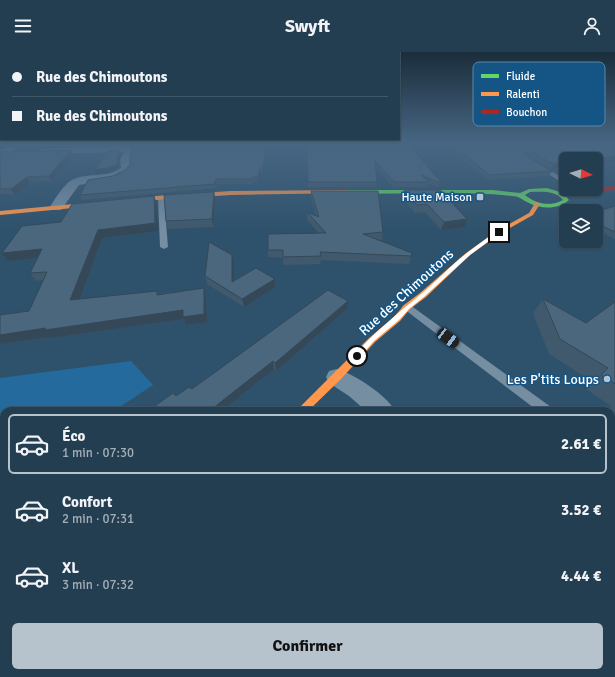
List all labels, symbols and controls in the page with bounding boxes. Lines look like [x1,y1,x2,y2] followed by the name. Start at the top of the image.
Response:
[12,15,34,37] icon: menu
[285,15,330,37] text: Swyft
[581,15,603,37] icon: person
[473,62,605,126] legend
[36,68,168,86] text: Rue des Chimoutons
[506,70,535,83] text: Fluide
[506,88,540,101] text: Ralenti
[506,106,547,119] text: Bouchon
[36,107,168,125] text: Rue des Chimoutons
[559,152,603,196] north arrow
[559,152,603,248] map controls
[401,190,472,205] place label: Haute Maison
[475,192,485,202] marker: Haute Maison
[559,204,603,248] button: layers
[490,223,508,241] route end
[356,245,457,339] street label: Rue des Chimoutons
[435,326,461,350] car
[348,347,366,365] route start
[507,371,599,388] place label: Les P'tits Loups
[602,374,612,384] marker: Les P'tits Loups
[14,426,50,462] icon: car
[62,427,85,445] text: Éco
[561,435,601,453] text: 2.61 €
[62,445,134,461] text: 1 min · 07:30
[14,492,50,528] icon: car
[62,493,112,511] text: Confort
[561,501,601,519] text: 3.52 €
[62,511,134,527] text: 2 min · 07:31
[14,558,50,594] icon: car
[62,559,79,577] text: XL
[561,567,601,585] text: 4.44 €
[62,577,134,593] text: 3 min · 07:32
[12,623,603,669] button: Confirmer

